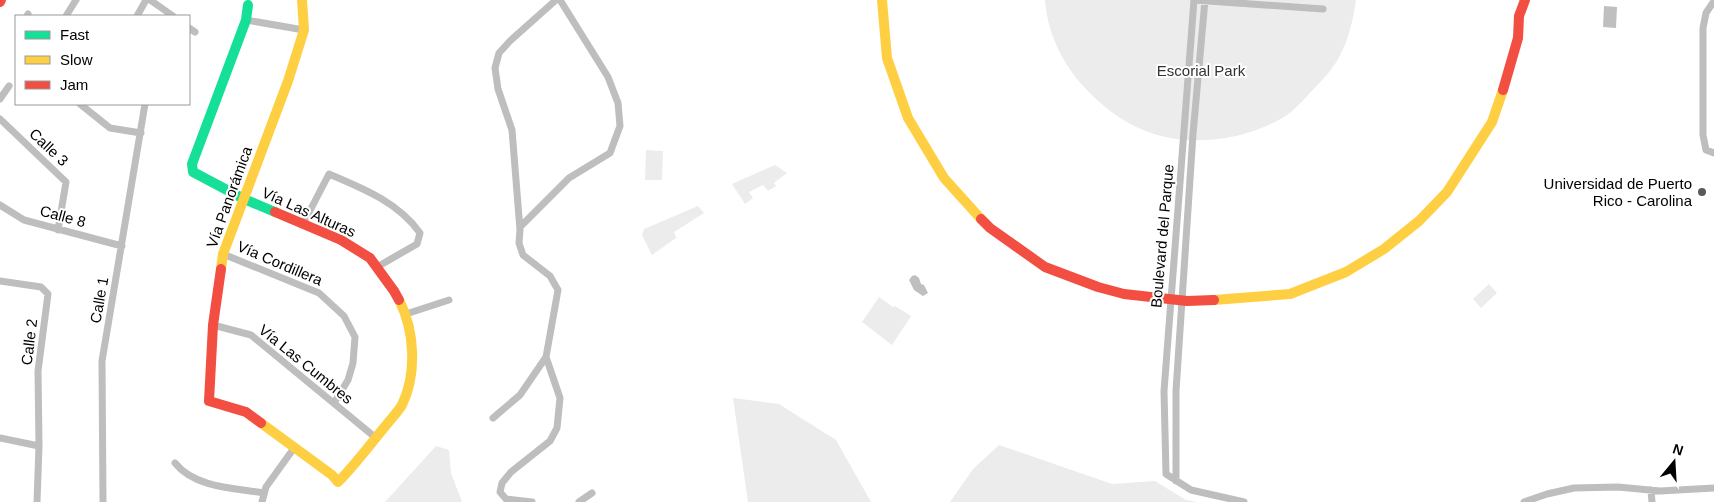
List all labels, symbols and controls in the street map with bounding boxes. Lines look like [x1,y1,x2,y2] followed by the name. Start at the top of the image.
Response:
[15,15,190,105] legend
[60,26,90,43] text: Fast
[60,51,93,68] text: Slow
[1157,62,1246,79] park label: Escorial Park
[60,76,88,93] text: Jam
[26,125,72,169] street label: Calle 3
[203,143,255,250] street label: Vía Panorámica
[1147,163,1177,309] street label: Boulevard del Parque
[1544,175,1693,209] place label: Universidad de Puerto Rico - Carolina
[259,184,359,240] street label: Vía Las Alturas
[1696,186,1708,198] marker: Universidad de Puerto Rico - Carolina
[38,202,88,230] street label: Calle 8
[235,237,326,289] street label: Vía Cordillera
[87,276,111,324] street label: Calle 1
[18,318,40,366] street label: Calle 2
[256,321,356,407] street label: Vía Las Cumbres
[1649,437,1699,487] north arrow
[1671,440,1685,459] text: N

